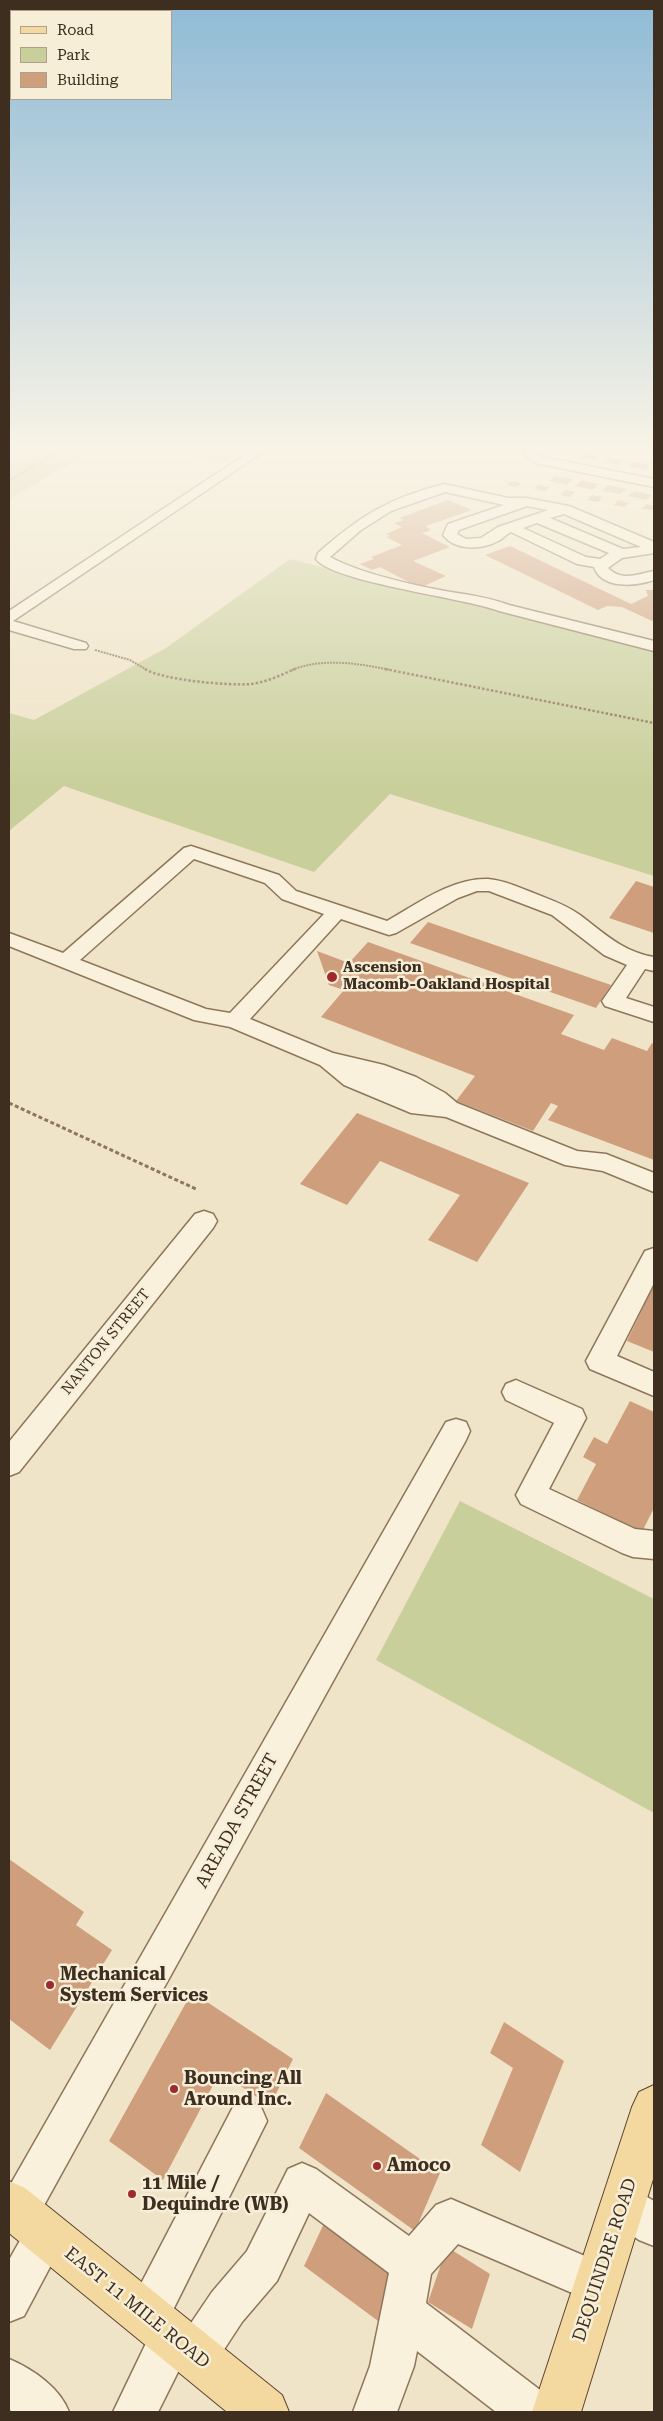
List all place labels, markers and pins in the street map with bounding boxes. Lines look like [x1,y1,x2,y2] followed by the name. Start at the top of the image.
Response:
[343,959,549,994] place label: Ascension Macomb-Oakland Hospital
[325,970,339,984] marker: Ascension Macomb-Oakland Hospital
[60,1964,208,2006] place label: Mechanical System Services
[44,1979,56,1991] marker: Mechanical System Services
[184,2068,302,2110] place label: Bouncing All Around Inc.
[168,2083,180,2095] marker: Bouncing All Around Inc.
[387,2155,451,2177] place label: Amoco
[371,2160,383,2172] marker: Amoco
[142,2173,288,2216] place label: 11 Mile / Dequindre (WB)
[126,2188,138,2200] marker: 11 Mile / Dequindre (WB)

